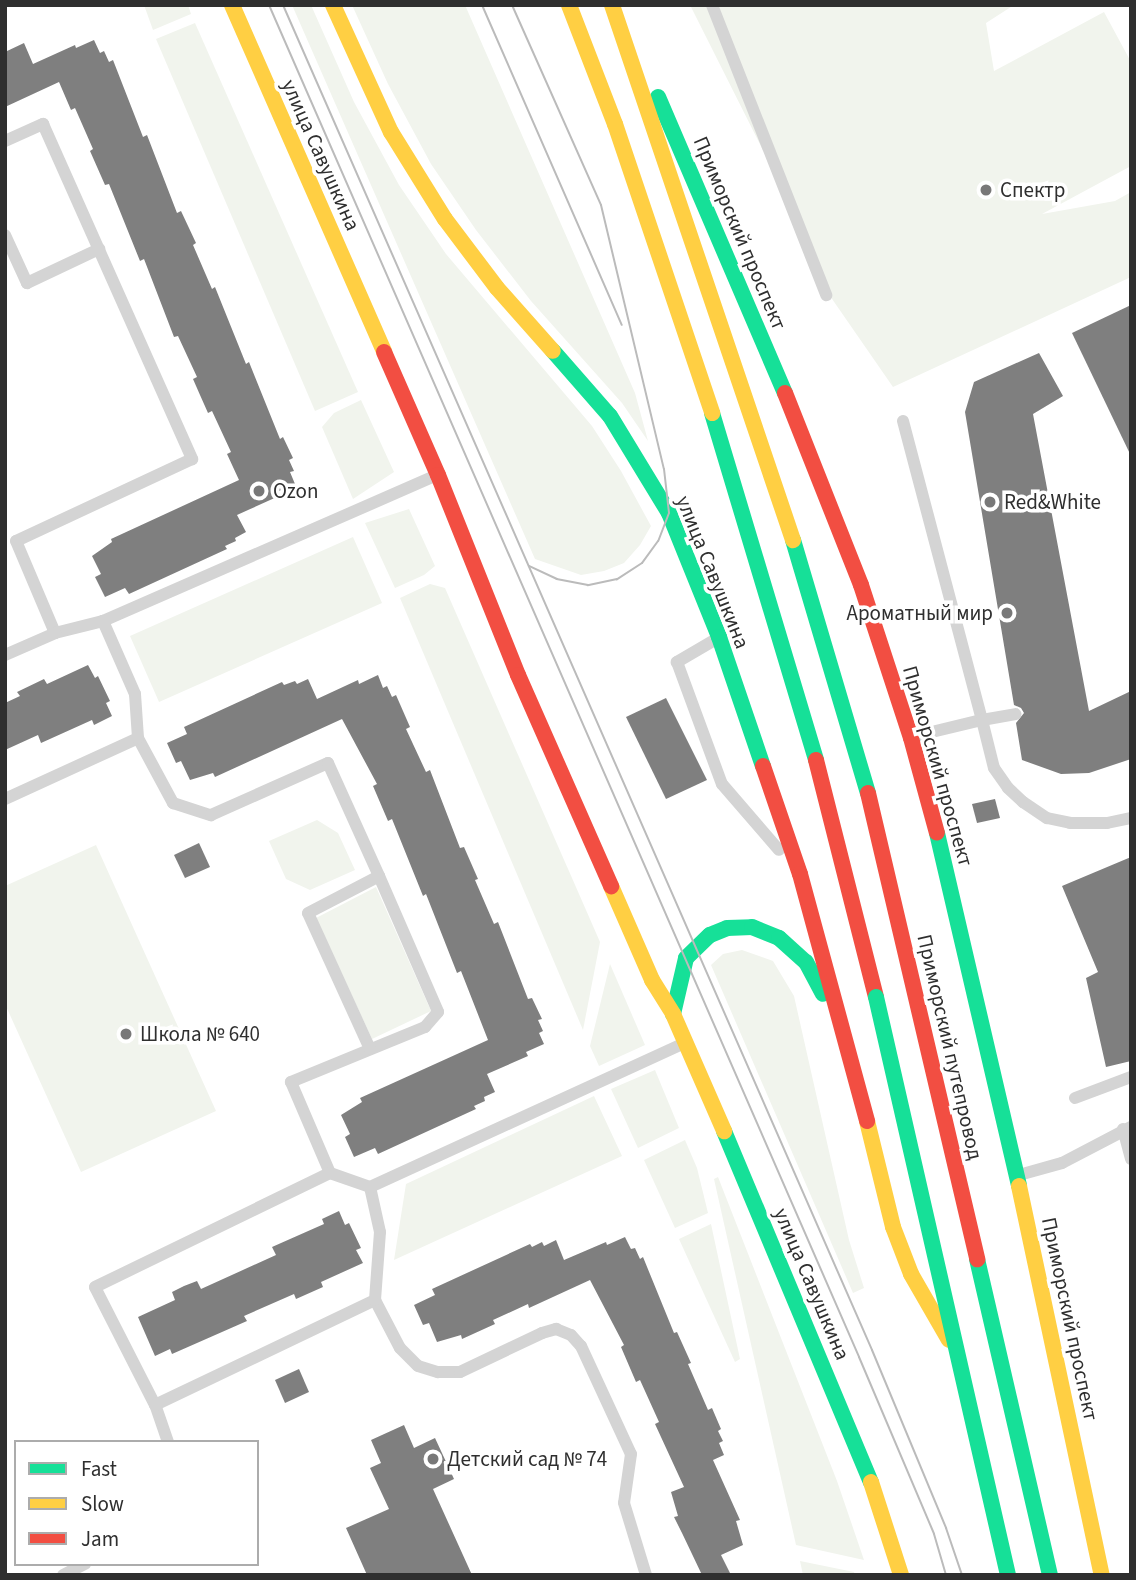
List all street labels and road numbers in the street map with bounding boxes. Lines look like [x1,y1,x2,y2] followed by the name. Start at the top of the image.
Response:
[276,76,366,234] street label: улица Савушкина
[688,133,792,333] street label: Приморский проспект
[671,492,755,652] street label: улица Савушкина
[897,663,979,869] street label: Приморский проспект
[912,932,988,1162] street label: Приморский путепровод
[769,1204,855,1364] street label: улица Савушкина
[1036,1215,1104,1423] street label: Приморский проспект

